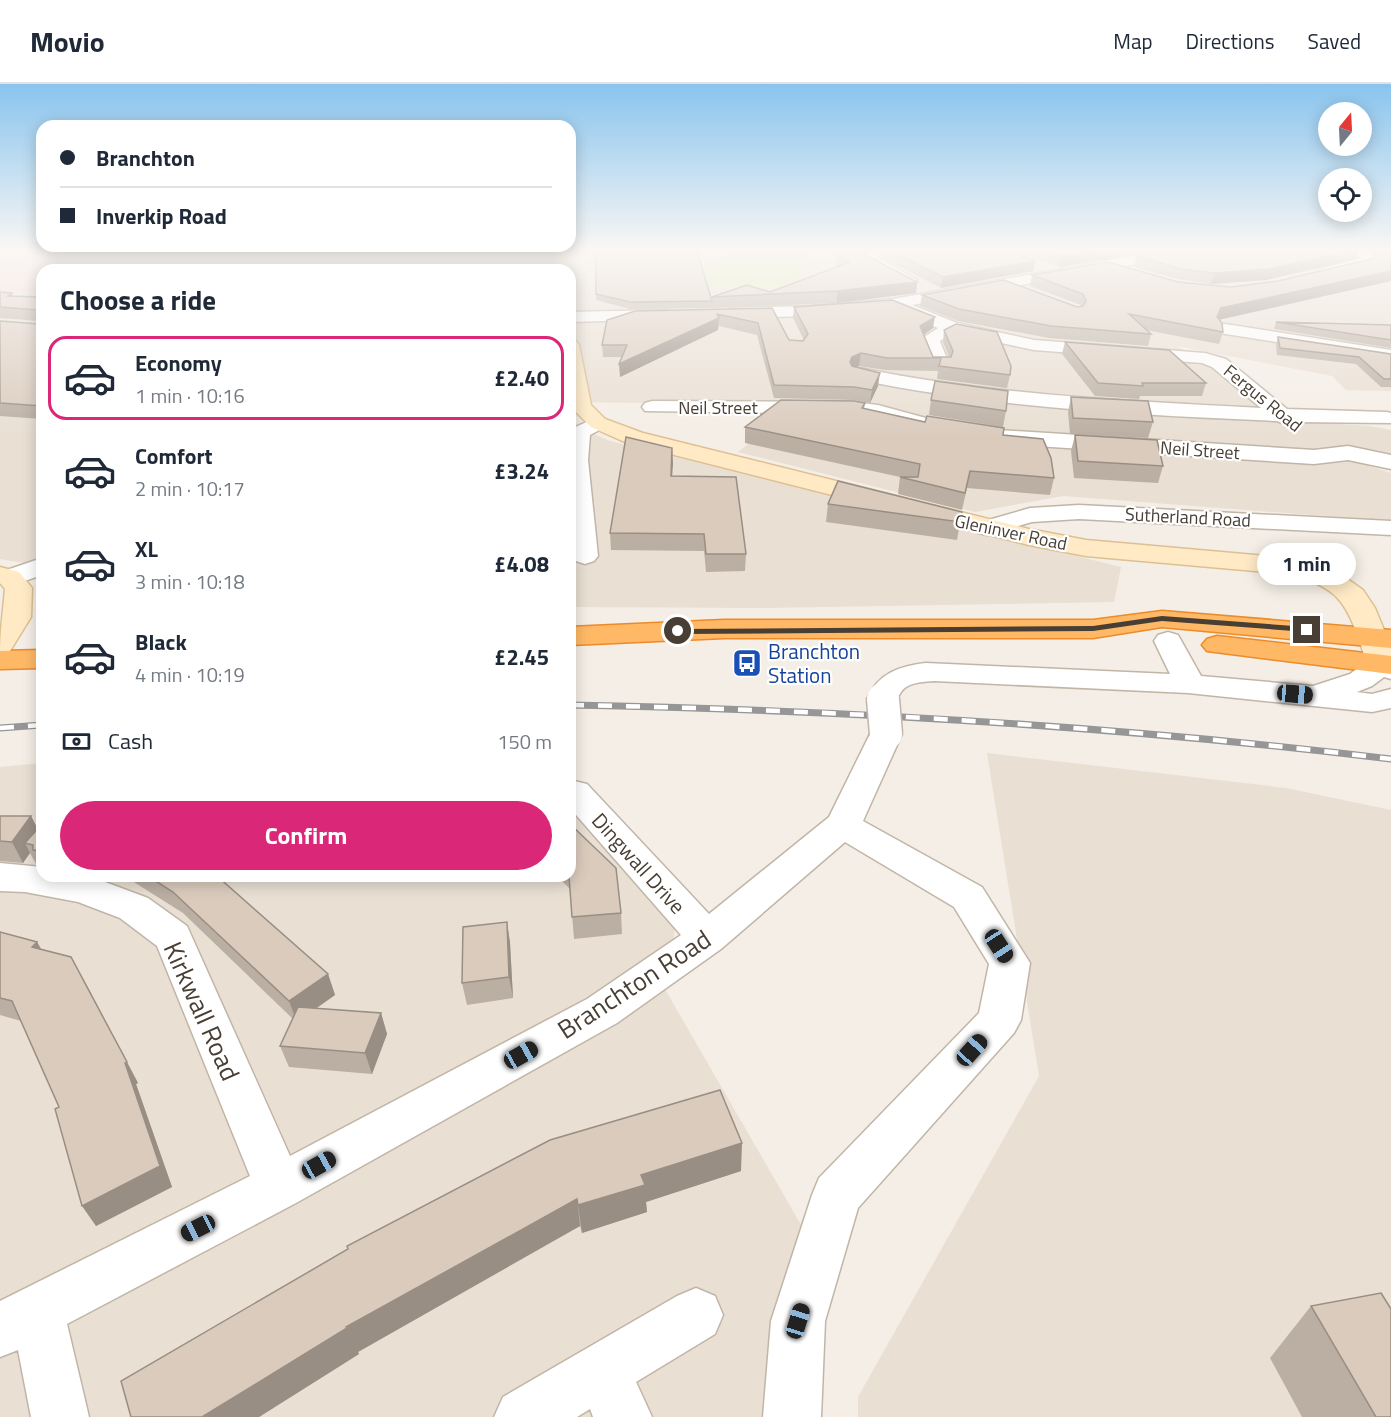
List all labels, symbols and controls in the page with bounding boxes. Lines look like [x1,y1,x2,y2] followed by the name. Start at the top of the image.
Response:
[30,20,105,63] text: Movio
[1113,25,1153,57] text: Map
[1186,25,1275,57] text: Directions
[1308,25,1361,57] text: Saved
[1318,102,1372,156] north arrow
[1318,102,1372,222] map controls
[96,141,195,175] text: Branchton
[1318,168,1372,222] button: locate
[96,199,227,233] text: Inverkip Road
[60,279,216,320] text: Choose a ride
[135,346,222,380] text: Economy
[63,351,117,405] icon: car
[1218,358,1308,438] street label: Fergus Road
[494,361,549,395] text: £2.40
[135,380,245,411] text: 1 min · 10:16
[678,394,758,421] street label: Neil Street
[1159,434,1241,466] street label: Neil Street
[135,439,213,473] text: Comfort
[63,444,117,498] icon: car
[494,454,549,488] text: £3.24
[135,473,245,504] text: 2 min · 10:17
[1124,500,1252,534] street label: Sutherland Road
[952,507,1070,557] street label: Gleninver Road
[135,532,158,566] text: XL
[63,537,117,591] icon: car
[1258,543,1356,585] callout: 1 min
[494,547,549,581] text: £4.08
[1282,548,1331,579] text: 1 min
[135,566,245,597] text: 3 min · 10:18
[1293,616,1320,643] route end
[664,617,691,644] route start
[135,625,187,659] text: Black
[63,630,117,684] icon: car
[768,635,860,691] place label: Branchton Station
[494,640,549,674] text: £2.45
[731,647,763,679] bus stop icon: Branchton Station
[135,659,245,690] text: 4 min · 10:19
[1276,683,1314,705] car
[108,724,153,758] text: Cash
[60,725,93,758] icon: cash
[497,726,552,757] text: 150 m
[60,801,552,870] button: Confirm
[585,805,693,921] street label: Dingwall Drive
[550,920,718,1048] street label: Branchton Road
[982,926,1016,966] car
[154,935,250,1087] street label: Kirkwall Road
[953,1031,991,1069] car
[501,1038,541,1072] car
[299,1148,339,1182] car
[178,1212,218,1244] car
[784,1301,812,1341] car

